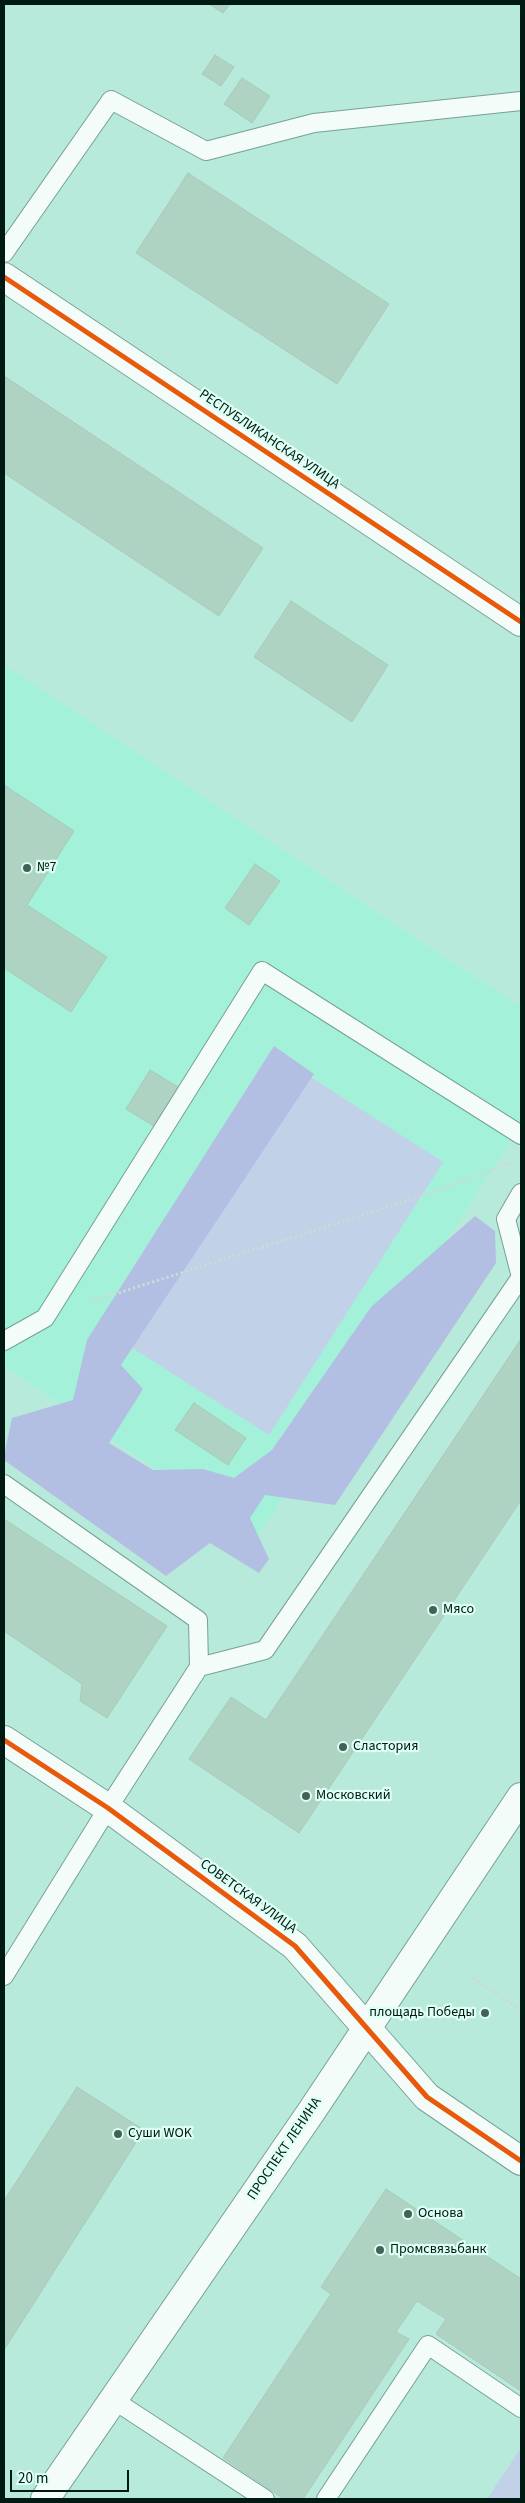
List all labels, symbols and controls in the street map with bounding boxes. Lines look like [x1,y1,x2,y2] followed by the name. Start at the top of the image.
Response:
[195,387,343,493] street label: РЕСПУБЛИКАНСКАЯ УЛИЦА
[37,860,56,876] place label: №7
[21,862,33,874] marker: №7
[443,1602,474,1618] place label: Мясо
[427,1604,439,1616] marker: Мясо
[353,1739,418,1755] place label: Сластория
[337,1741,349,1753] marker: Сластория
[316,1788,391,1804] place label: Московский
[300,1790,312,1802] marker: Московский
[196,1856,300,1938] street label: СОВЕТСКАЯ УЛИЦА
[369,2005,475,2021] place label: площадь Победы
[479,2007,491,2019] marker: площадь Победы
[244,2094,326,2204] street label: ПРОСПЕКТ ЛЕНИНА
[128,2126,192,2142] place label: Суши WOK
[112,2128,124,2140] marker: Суши WOK
[418,2206,463,2222] place label: Основа
[402,2208,414,2220] marker: Основа
[390,2242,486,2258] place label: Промсвязьбанк
[374,2244,386,2256] marker: Промсвязьбанк
[12,2460,131,2492] scale bar
[18,2468,48,2489] text: 20 m

